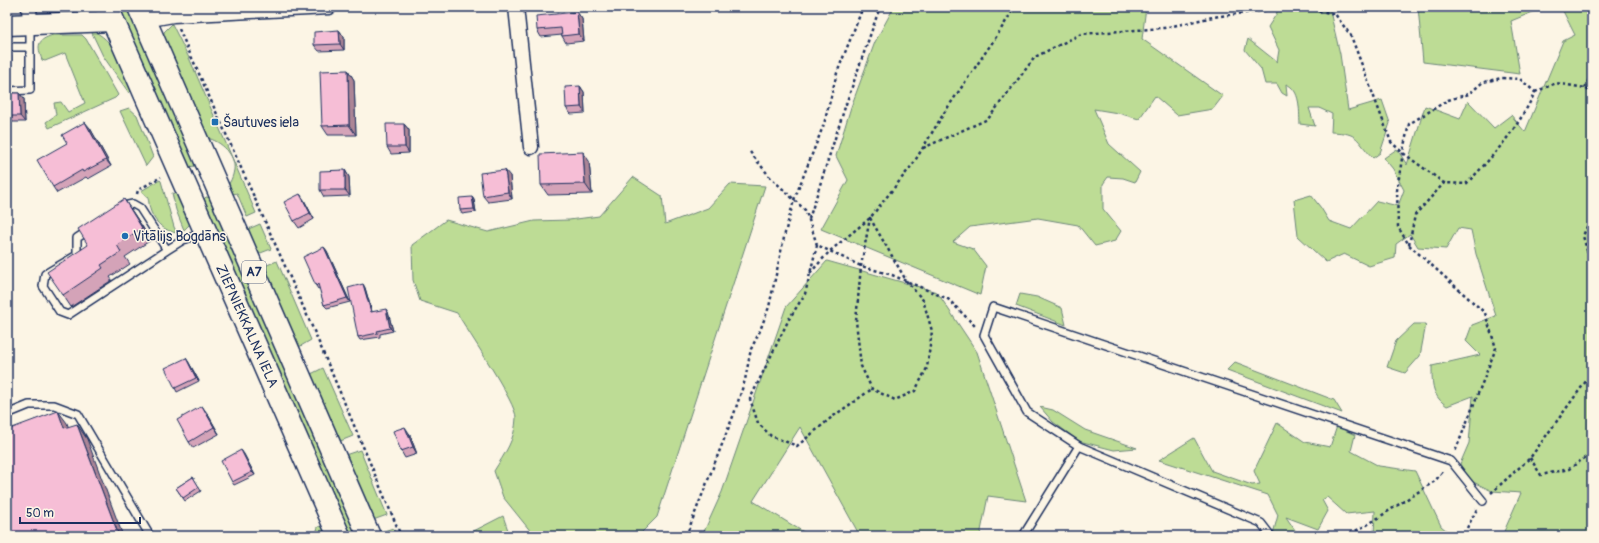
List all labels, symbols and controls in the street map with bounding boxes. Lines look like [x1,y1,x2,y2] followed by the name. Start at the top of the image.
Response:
[223,113,299,131] place label: Šautuves iela
[210,117,220,127] marker: Šautuves iela
[133,228,227,245] place label: Vitālijs Bogdāns
[120,231,130,241] marker: Vitālijs Bogdāns
[242,261,266,283] road number: A7
[212,262,282,390] street label: ZIEPNIEKKALNA IELA
[20,499,140,525] scale bar
[26,506,54,521] text: 50 m

